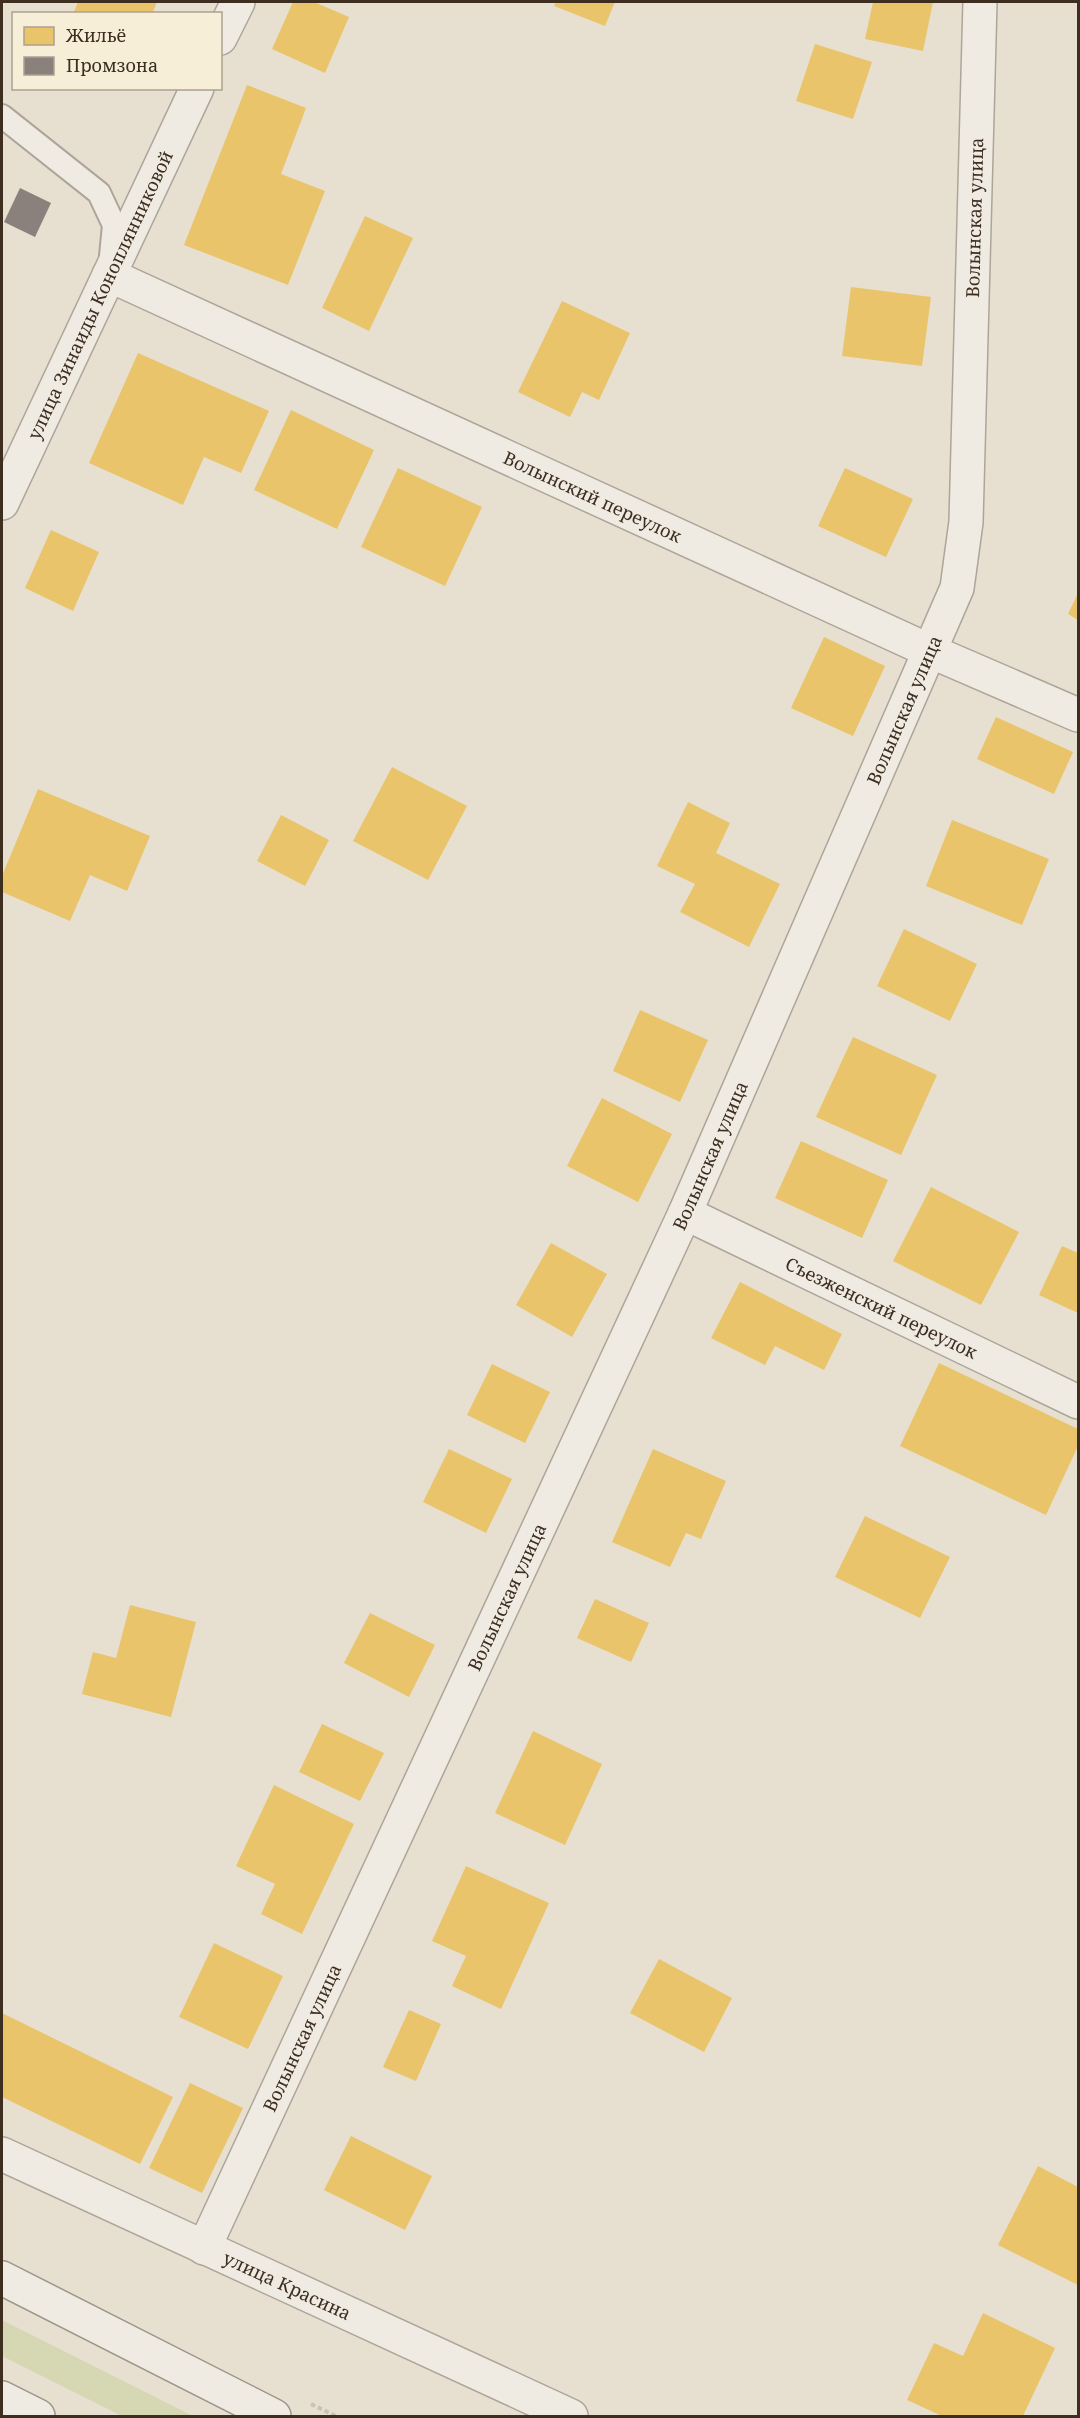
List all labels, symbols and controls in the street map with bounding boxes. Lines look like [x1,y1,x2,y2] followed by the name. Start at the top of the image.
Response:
[12,12,222,90] legend
[65,23,126,47] text: Жильё
[66,53,158,77] text: Промзона
[960,137,988,298] street label: Волынская улица
[22,146,178,443] street label: улица Зинаиды Коноплянниковой
[500,445,686,548] street label: Волынский переулок
[861,632,947,788] street label: Волынская улица
[667,1077,753,1234] street label: Волынская улица
[782,1251,982,1364] street label: Съезженский переулок
[462,1519,551,1675] street label: Волынская улица
[257,1960,346,2115] street label: Волынская улица
[219,2246,355,2325] street label: улица Красина

